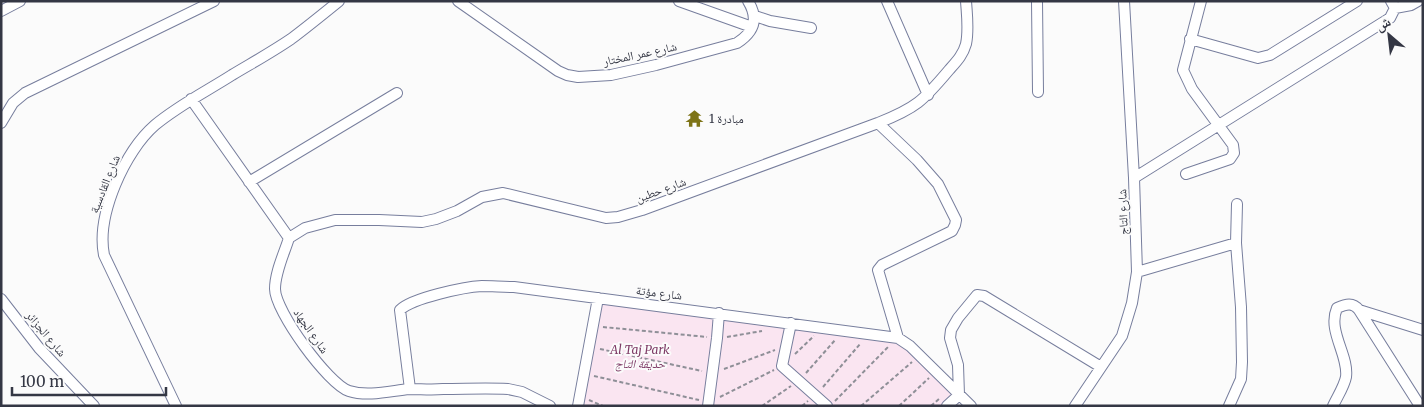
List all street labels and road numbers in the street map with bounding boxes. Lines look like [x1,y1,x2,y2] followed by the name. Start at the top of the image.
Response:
[601,38,678,70] street label: شارع عمر المختار
[86,152,124,215] street label: شارع القادسية
[634,174,688,206] street label: شارع حطين
[1114,189,1132,235] street label: شارع التاج
[635,282,683,304] street label: شارع مؤتة
[290,305,332,357] street label: شارع الجهاد
[22,307,70,360] street label: شارع الجزائر

